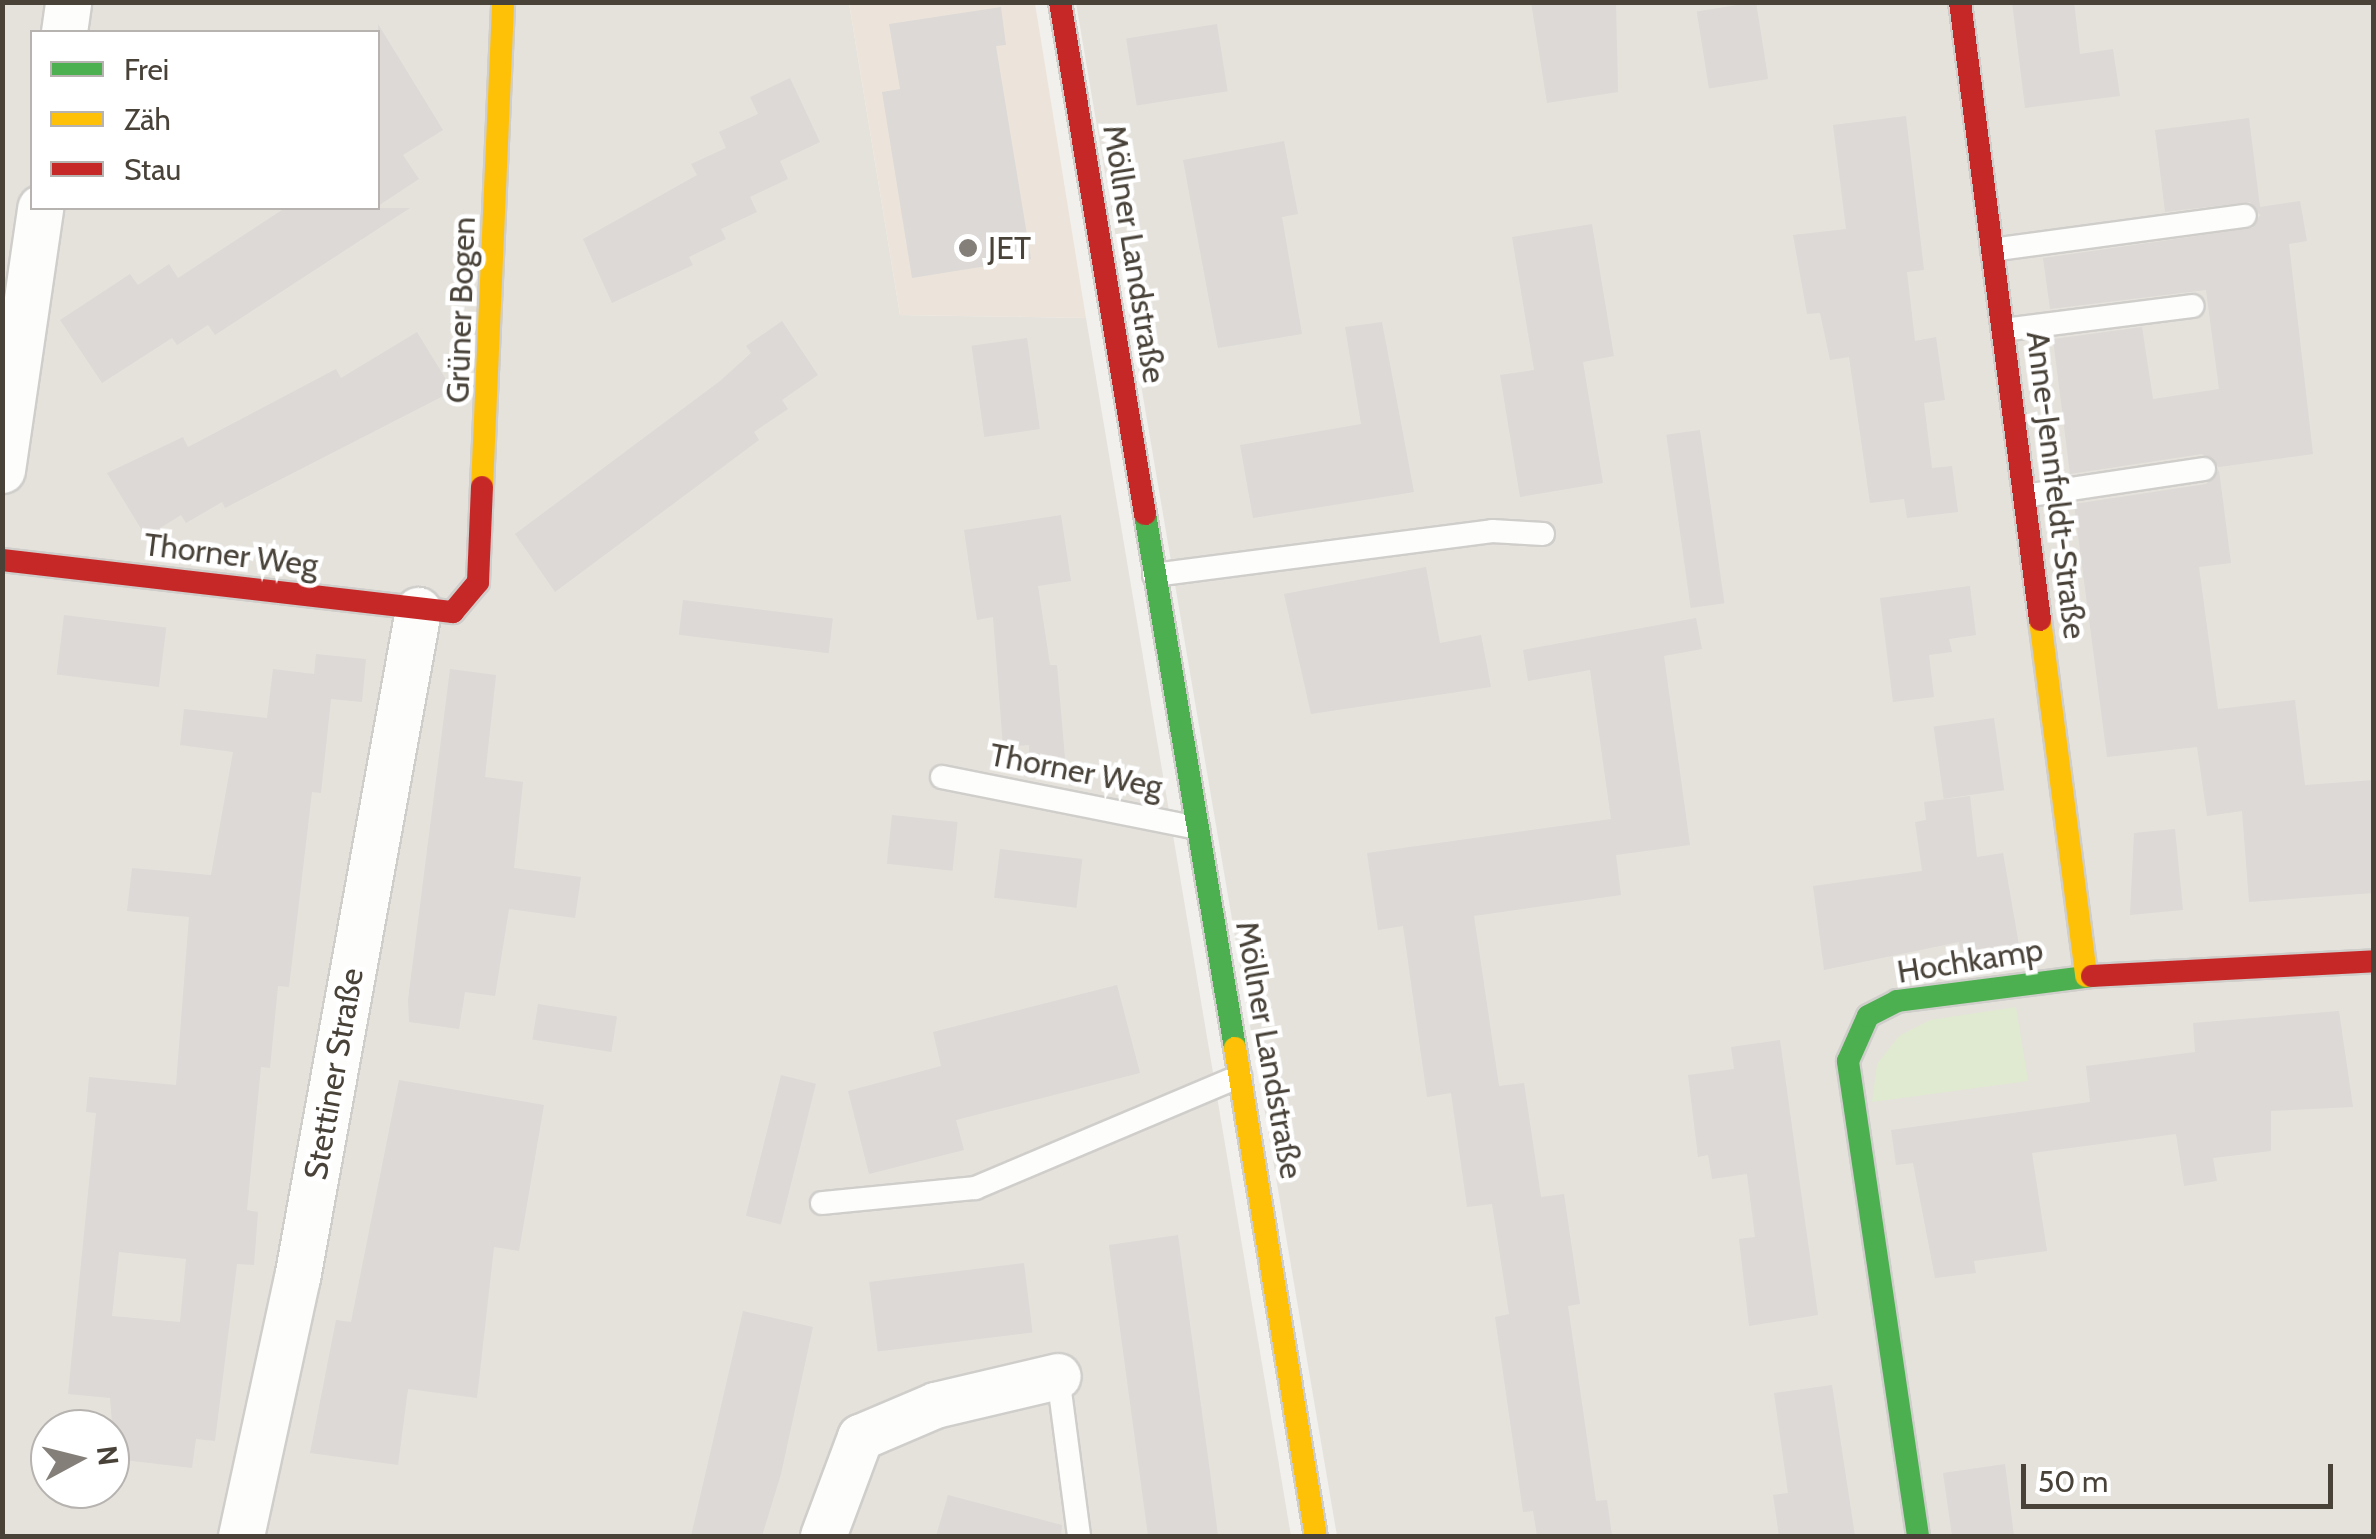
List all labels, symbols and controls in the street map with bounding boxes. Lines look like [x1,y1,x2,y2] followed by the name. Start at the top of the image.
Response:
[30,30,380,210] legend
[124,51,169,88] text: Frei
[124,101,171,138] text: Zäh
[1095,122,1173,386] street label: Möllner Landstraße
[124,151,181,188] text: Stau
[439,216,483,404] street label: Grüner Bogen
[988,229,1031,267] place label: JET
[957,237,979,259] marker: JET
[2018,329,2094,641] street label: Anne-Jennfeldt-Straße
[142,525,320,585] street label: Thorner Weg
[987,735,1165,807] street label: Thorner Weg
[1227,918,1311,1182] street label: Möllner Landstraße
[1894,931,2046,991] street label: Hochkamp
[297,965,371,1183] street label: Stettiner Straße
[30,1409,130,1509] north arrow
[90,1444,126,1467] text: N
[2026,1444,2338,1506] scale bar
[2038,1463,2108,1500] text: 50 m

